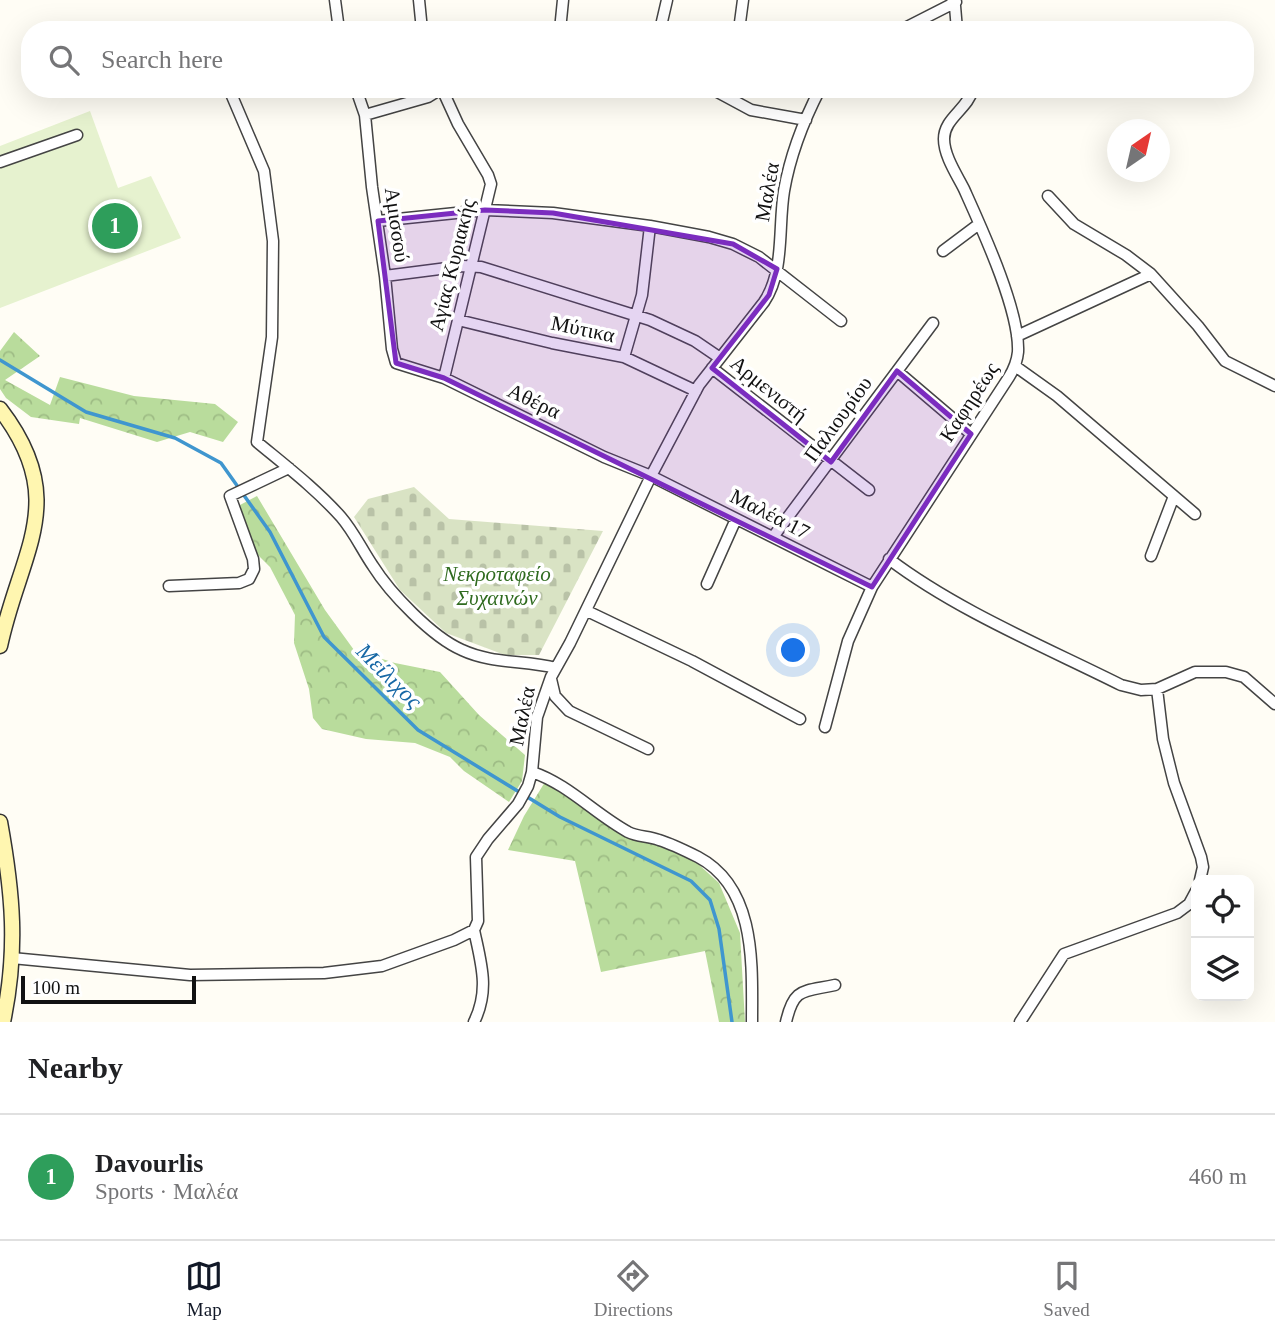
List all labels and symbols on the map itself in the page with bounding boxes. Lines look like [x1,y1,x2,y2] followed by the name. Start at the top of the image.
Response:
[1107,119,1170,182] north arrow
[750,161,784,223] street label: Μαλέα
[380,186,414,264] street label: Αμισσού
[424,196,480,334] street label: Αγίας Κυριακής
[92,200,138,252] pin: 1
[549,311,617,347] street label: Μύτικα
[726,351,812,427] street label: Αρμενιστή
[934,357,1004,446] street label: Καφηρέως
[799,372,877,466] street label: Παλιουρίου
[504,378,564,424] street label: Αθέρα
[726,484,814,544] street label: Μαλέα 17
[442,562,551,610] park label: Νεκροταφείο Συχαινών
[776,633,810,667] your location
[351,638,427,714] water label: Μείλιχος
[504,684,540,748] street label: Μαλέα
[21,973,196,1005] scale bar

